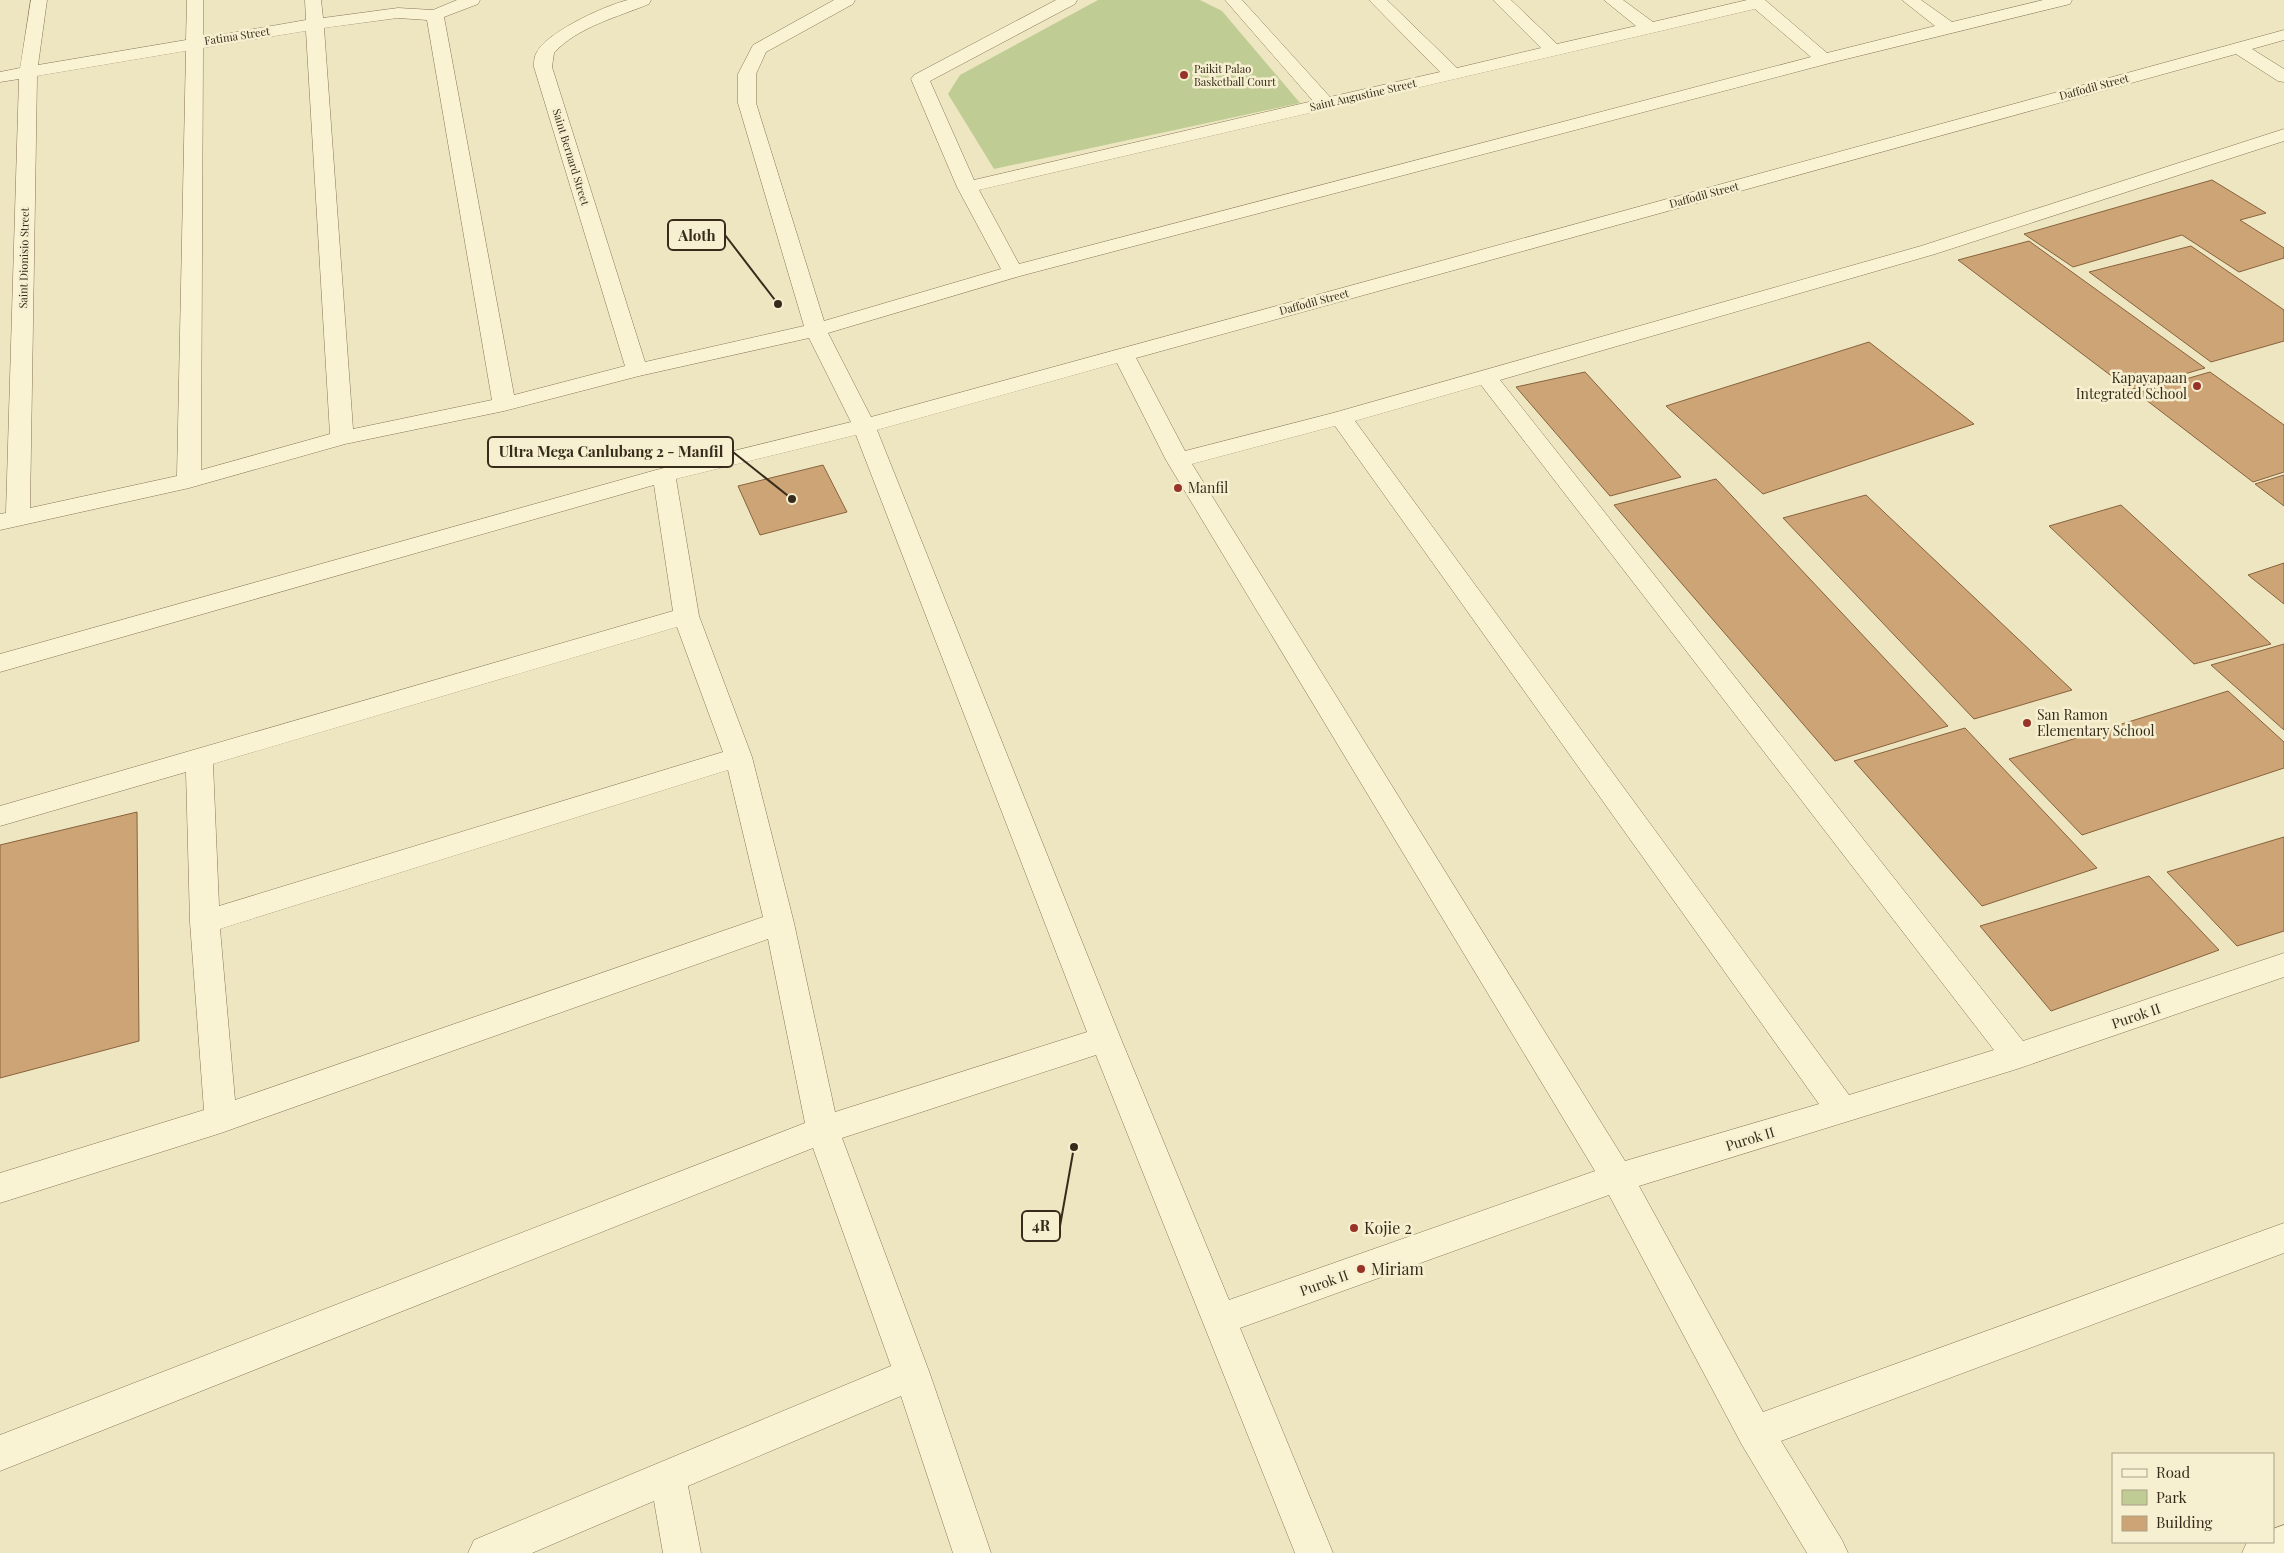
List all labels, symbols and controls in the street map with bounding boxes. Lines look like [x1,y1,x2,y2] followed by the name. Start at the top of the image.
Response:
[203,23,271,48] street label: Fatima Street
[1194,61,1276,89] place label: Paikit Palao Basketball Court
[1178,69,1190,81] marker: Paikit Palao Basketball Court
[2057,70,2130,103] street label: Daffodil Street
[1308,75,1418,114] street label: Saint Augustine Street
[550,107,593,207] street label: Saint Bernard Street
[1667,178,1740,211] street label: Daffodil Street
[15,207,32,309] street label: Saint Dionisio Street
[668,220,725,250] callout: Aloth
[677,225,716,245] text: Aloth
[1277,285,1350,318] street label: Daffodil Street
[2076,368,2188,403] place label: Kapayapaan Integrated School
[2191,380,2203,392] marker: Kapayapaan Integrated School
[488,437,733,467] callout: Ultra Mega Canlubang 2 - Manfil
[499,441,724,461] text: Ultra Mega Canlubang 2 - Manfil
[1188,478,1228,497] place label: Manfil
[1172,482,1184,494] marker: Manfil
[2037,705,2155,740] place label: San Ramon Elementary School
[2021,717,2033,729] marker: San Ramon Elementary School
[2109,998,2163,1033] street label: Purok II
[1723,1122,1777,1155] street label: Purok II
[1022,1211,1060,1241] callout: 4R
[1032,1215,1051,1235] text: 4R
[1364,1217,1412,1238] place label: Kojie 2
[1348,1222,1360,1234] marker: Kojie 2
[1371,1258,1424,1279] place label: Miriam
[1355,1263,1367,1275] marker: Miriam
[1297,1265,1351,1300] street label: Purok II
[2112,1453,2274,1543] legend
[2156,1462,2190,1482] text: Road
[2156,1487,2188,1507] text: Park
[2156,1512,2213,1532] text: Building

